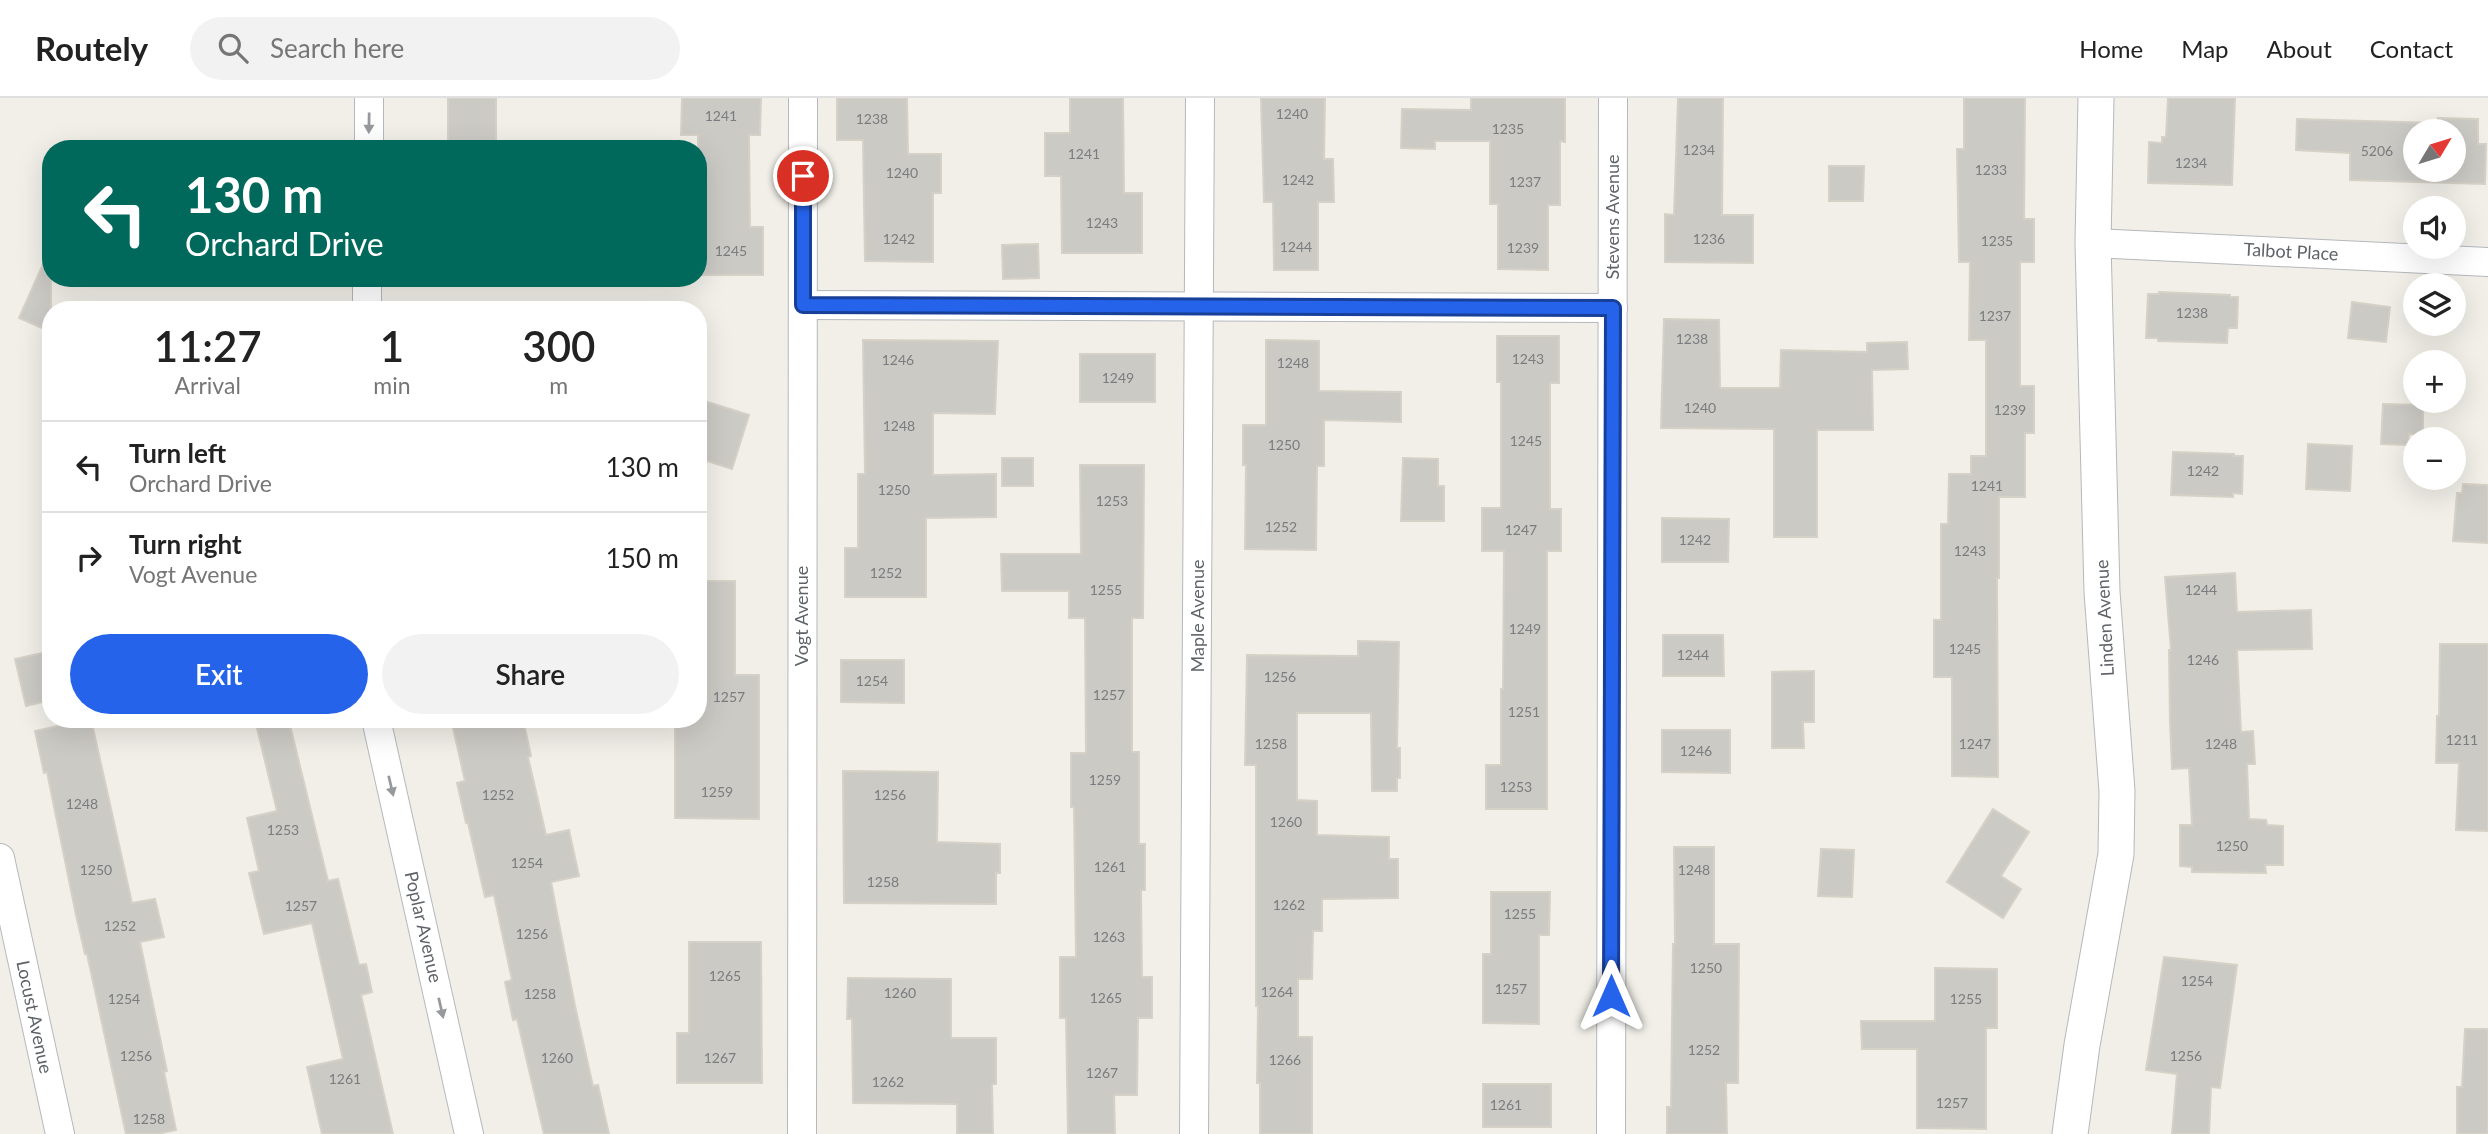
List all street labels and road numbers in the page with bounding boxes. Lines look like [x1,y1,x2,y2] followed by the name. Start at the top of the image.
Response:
[1601,154,1623,280] street label: Stevens Avenue
[2243,238,2339,264] street label: Talbot Place
[2090,559,2118,677] street label: Linden Avenue
[1186,560,1208,672] street label: Maple Avenue
[790,566,812,666] street label: Vogt Avenue
[400,869,447,985] street label: Poplar Avenue
[12,958,58,1075] street label: Locust Avenue

